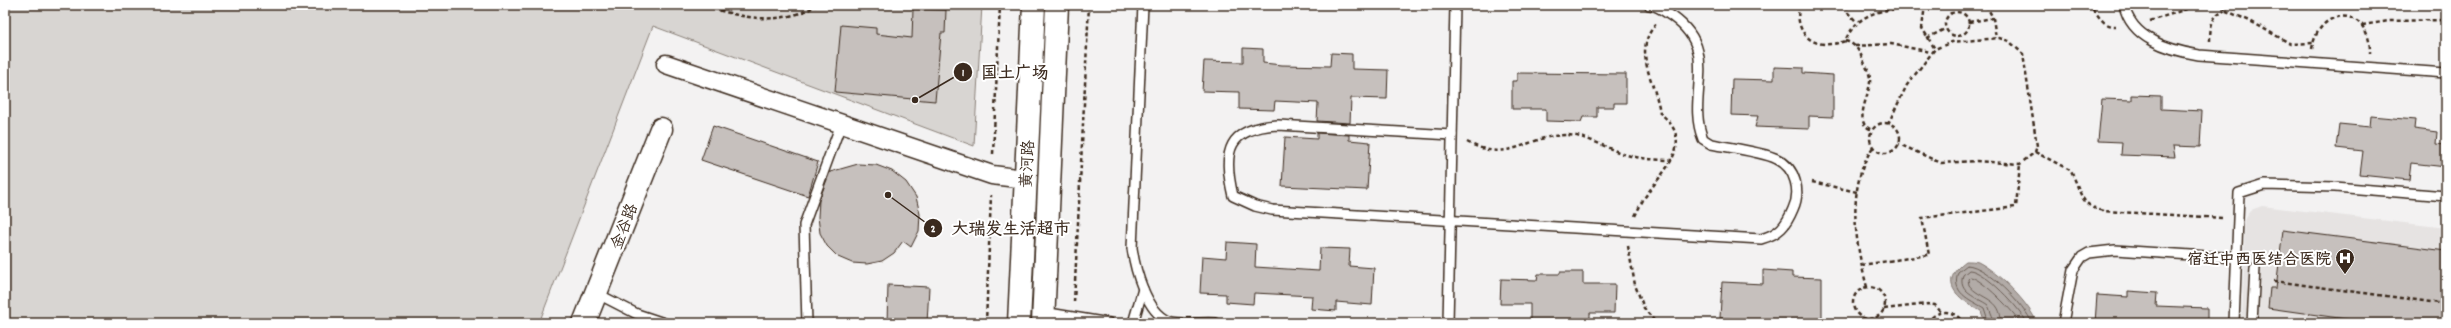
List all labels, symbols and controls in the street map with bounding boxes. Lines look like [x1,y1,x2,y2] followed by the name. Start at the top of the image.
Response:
[953,57,1057,86] callout: 国土广场
[981,63,1049,87] text: 国土广场
[962,65,965,82] text: 1
[1016,140,1041,189] street label: 黄河路
[606,200,645,253] street label: 金谷路
[923,213,1078,242] callout: 大瑞发生活超市
[952,219,1071,243] text: 大瑞发生活超市
[930,221,936,238] text: 2
[2334,247,2356,275] hospital icon: 宿迁中西医结合医院
[2187,249,2331,272] place label: 宿迁中西医结合医院

